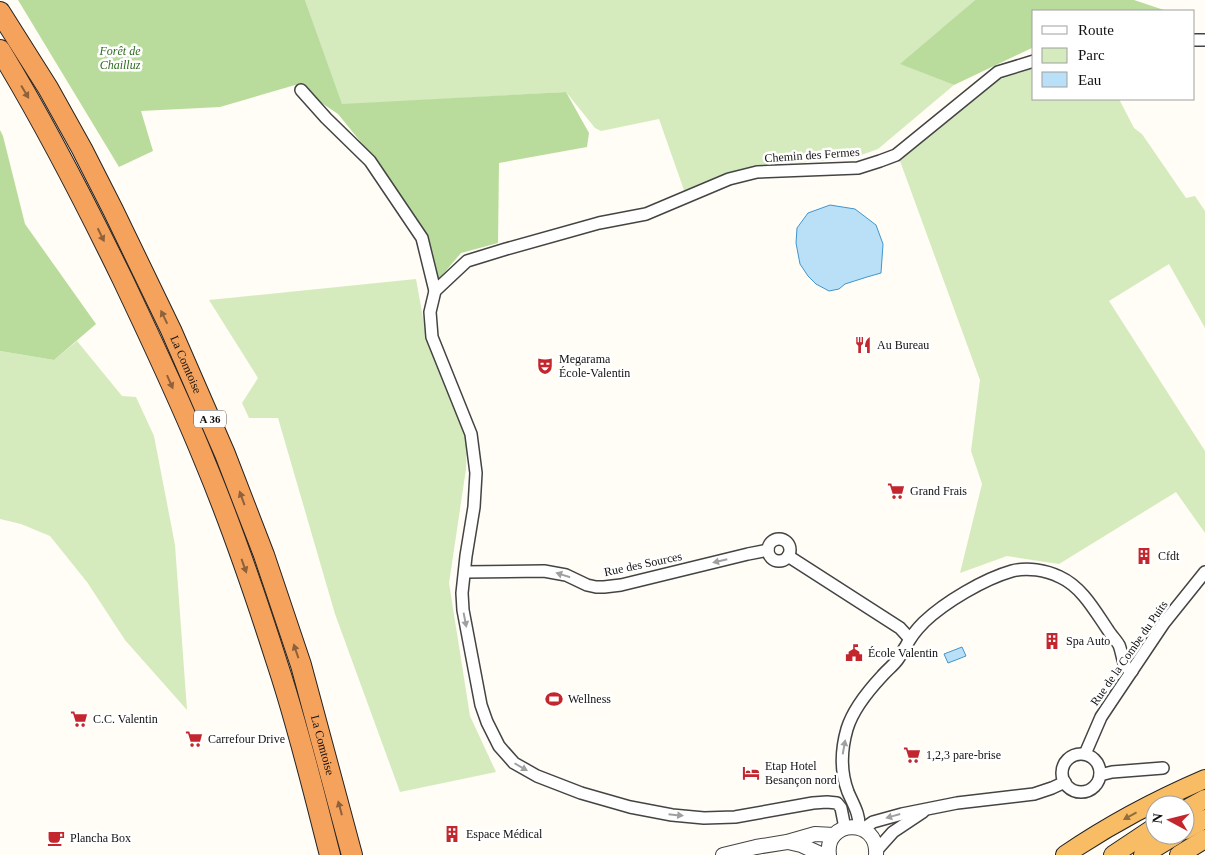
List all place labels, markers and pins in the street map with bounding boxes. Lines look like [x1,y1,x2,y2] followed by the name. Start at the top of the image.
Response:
[853,335,873,355] restaurant icon: Au Bureau
[877,338,929,352] place label: Au Bureau
[559,352,630,380] place label: Megarama École-Valentin
[535,356,555,376] theatre icon: Megarama École-Valentin
[886,481,906,501] supermarket icon: Grand Frais
[910,484,967,498] place label: Grand Frais
[1134,546,1154,566] building icon: Cfdt
[1158,549,1180,563] place label: Cfdt
[1042,631,1062,651] building icon: Spa Auto
[1066,634,1110,648] place label: Spa Auto
[844,643,864,663] public building icon: École Valentin
[868,646,938,660] place label: École Valentin
[544,689,564,709] sports icon: Wellness
[568,692,611,706] place label: Wellness
[69,709,89,729] supermarket icon: C.C. Valentin
[93,712,158,726] place label: C.C. Valentin
[184,729,204,749] supermarket icon: Carrefour Drive
[208,732,285,746] place label: Carrefour Drive
[902,745,922,765] supermarket icon: 1,2,3 pare-brise
[926,748,1001,762] place label: 1,2,3 pare-brise
[765,759,837,787] place label: Etap Hotel Besançon nord
[741,763,761,783] hotel icon: Etap Hotel Besançon nord
[442,824,462,844] building icon: Espace Médical
[466,827,543,841] place label: Espace Médical
[46,828,66,848] cafe icon: Plancha Box
[70,831,131,845] place label: Plancha Box

